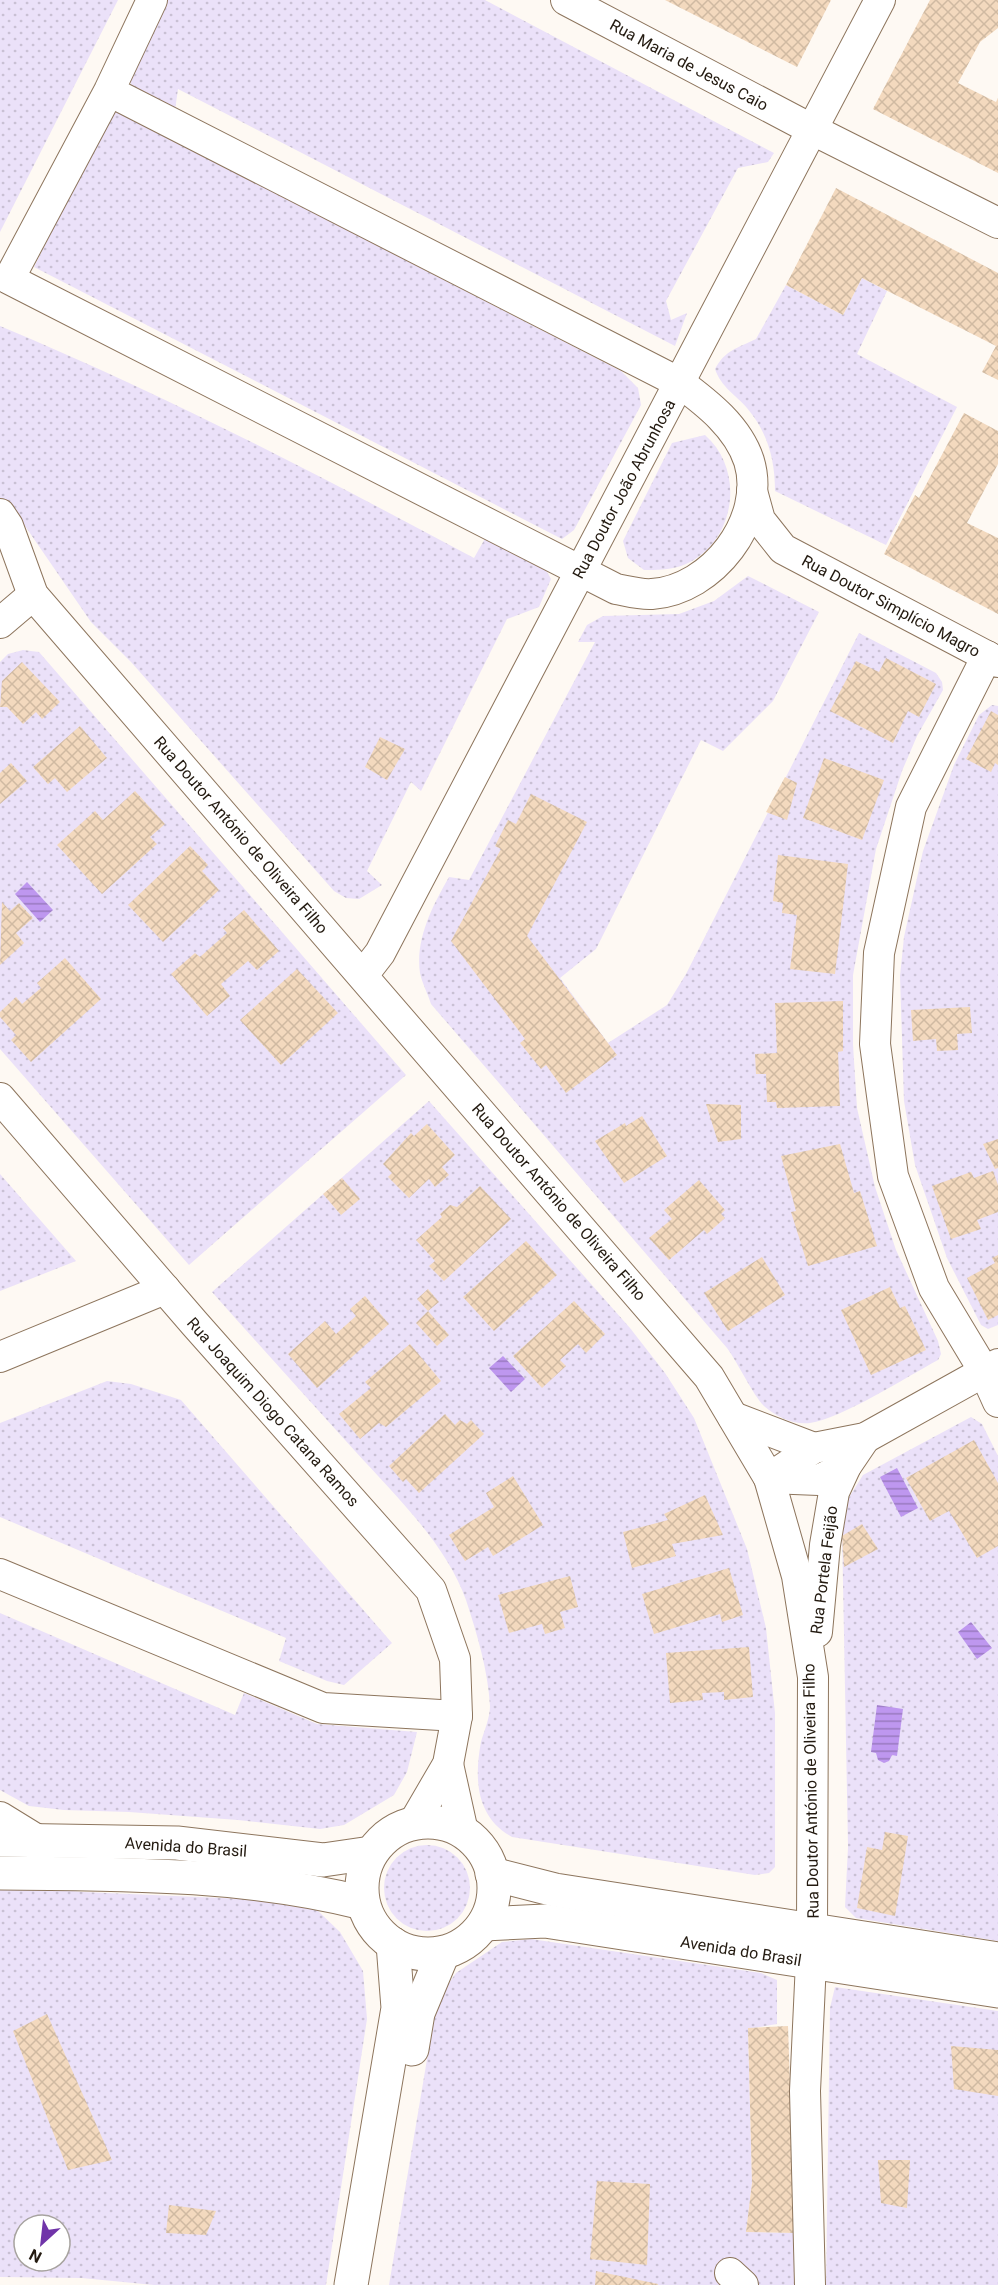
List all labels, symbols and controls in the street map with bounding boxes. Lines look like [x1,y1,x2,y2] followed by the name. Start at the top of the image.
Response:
[607,15,771,115] street label: Rua Maria de Jesus Caio
[569,396,679,582] street label: Rua Doutor João Abrunhosa
[799,551,983,661] street label: Rua Doutor Simplício Magro
[150,732,332,938] street label: Rua Doutor António de Oliveira Filho
[468,1099,650,1305] street label: Rua Doutor António de Oliveira Filho
[183,1314,363,1510] street label: Rua Joaquim Diogo Catana Ramos
[807,1505,841,1635] street label: Rua Portela Feijão
[799,1663,823,1919] street label: Rua Doutor António de Oliveira Filho
[124,1833,248,1861] street label: Avenida do Brasil
[679,1932,803,1970] street label: Avenida do Brasil
[12,2213,72,2273] north arrow
[26,2245,45,2267] text: N

